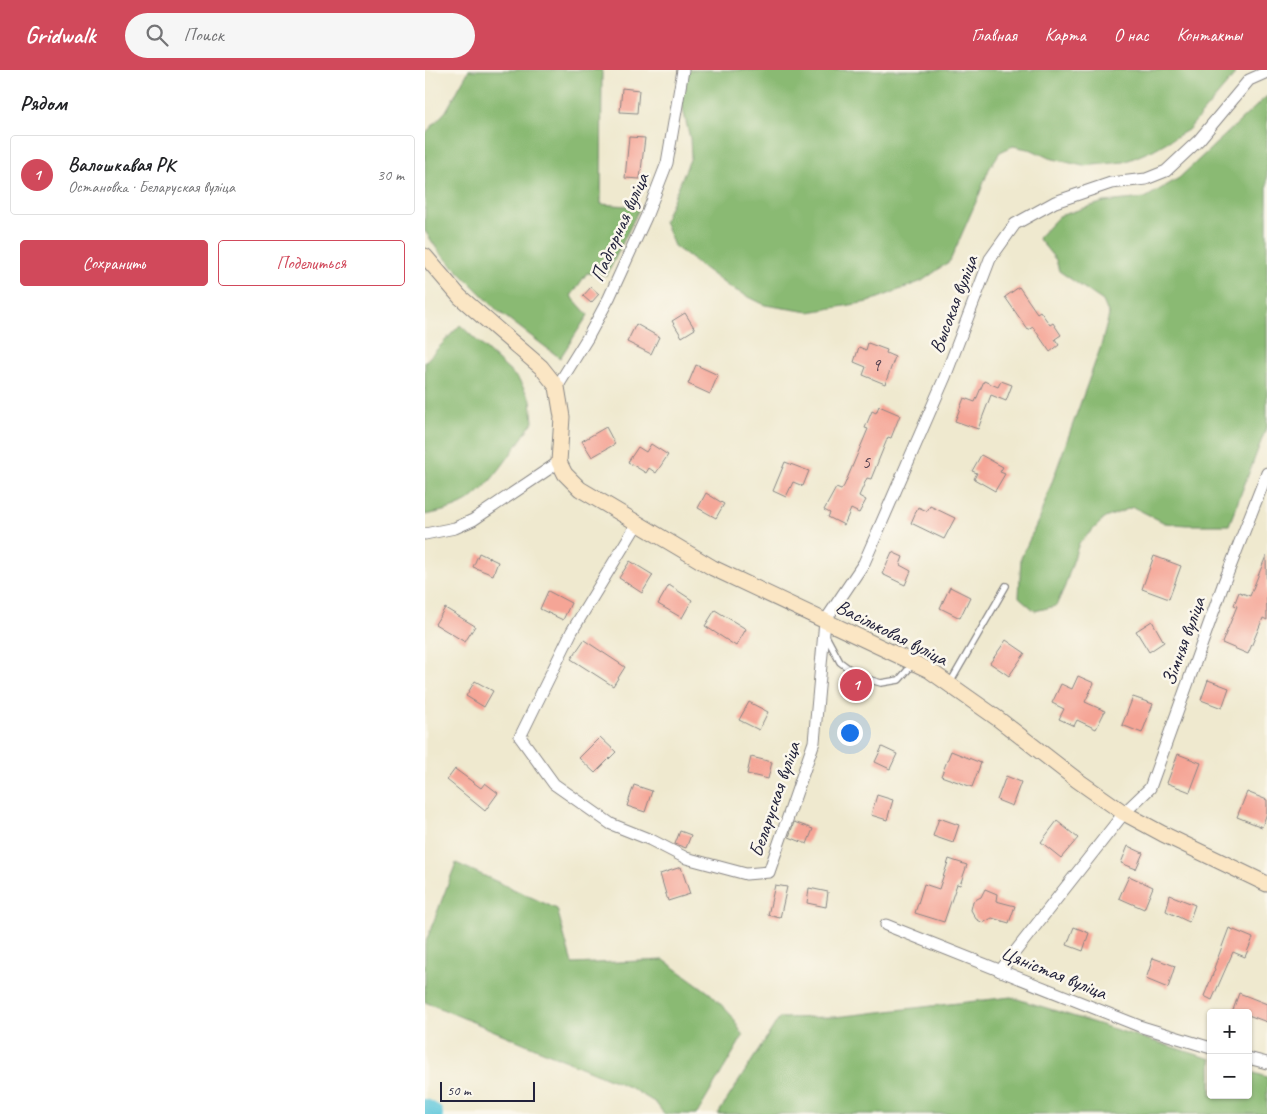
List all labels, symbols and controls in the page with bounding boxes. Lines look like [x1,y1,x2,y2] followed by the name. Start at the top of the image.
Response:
[125,13,475,58] search box
[25,20,95,50] text: Gridwalk
[143,21,171,49] icon: search
[183,23,224,47] text: Поиск
[972,24,1017,46] text: Главная
[1045,24,1086,46] text: Карта
[1114,24,1149,46] text: О нас
[1177,24,1242,46] text: Контакты
[20,90,67,116] text: Рядом
[68,153,175,177] text: Валошкавая РК
[33,165,41,185] text: 1
[377,165,404,185] text: 30 m
[584,168,655,285] street label: Падгорная вуліца
[68,177,235,197] text: Остановка · Беларуская вуліца
[20,240,208,286] button: Сохранить
[218,240,405,286] button: Поделиться
[923,251,984,357] street label: Высокая вуліца
[872,354,882,376] house number: 9
[862,451,871,473] house number: 5
[1156,592,1211,689] street label: Зімняя вуліца
[832,594,953,672] street label: Васільковая вуліца
[840,666,872,704] pin: 1
[837,720,863,746] your location
[743,737,806,860] street label: Беларуская вуліца
[997,940,1112,1006] street label: Цяністая вуліца
[1207,1009,1252,1099] map controls
[1207,1009,1252,1054] button: +
[1207,1054,1252,1099] button: −
[440,1079,535,1102] scale bar
[447,1082,471,1099] text: 50 m

